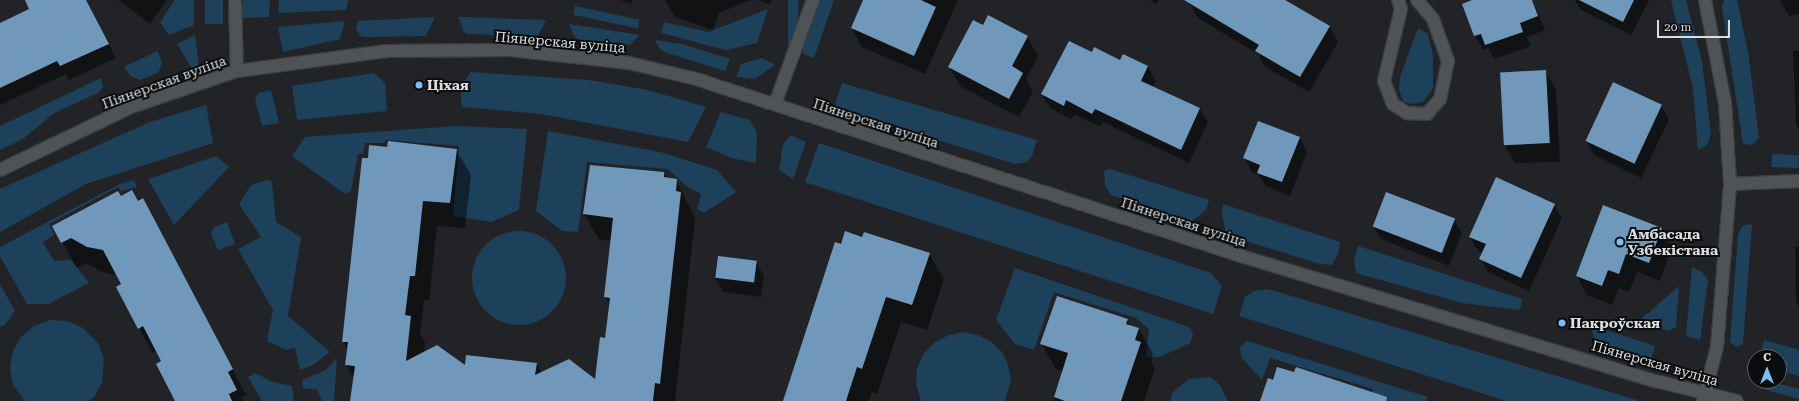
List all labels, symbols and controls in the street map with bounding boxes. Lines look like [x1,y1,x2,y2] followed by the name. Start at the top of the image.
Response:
[1659,12,1732,38] scale bar
[1664,20,1691,34] text: 20 m
[494,28,626,56] street label: Піянерская вуліца
[100,52,228,112] street label: Піянерская вуліца
[427,77,469,93] place label: Ціхая
[414,80,424,90] marker: Ціхая
[811,95,941,151] street label: Піянерская вуліца
[1119,194,1249,250] street label: Піянерская вуліца
[1628,226,1718,258] place label: Амбасада Узбекістана
[1615,237,1625,247] marker: Амбасада Узбекістана
[1570,315,1660,331] place label: Пакроўская
[1557,318,1567,328] marker: Пакроўская
[1590,337,1720,389] street label: Піянерская вуліца
[1747,349,1787,389] north arrow
[1763,351,1771,364] text: С

